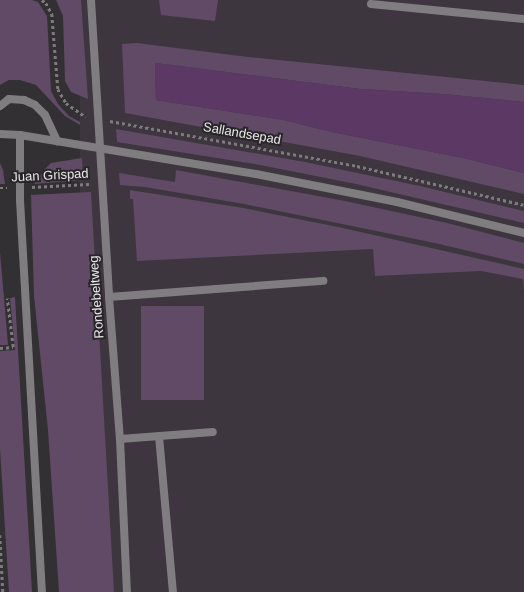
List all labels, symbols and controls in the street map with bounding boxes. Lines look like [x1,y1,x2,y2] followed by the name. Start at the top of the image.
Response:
[202,119,282,149] street label: Sallandsepad
[11,166,89,186] street label: Juan Grispad
[86,255,108,339] street label: Rondebeltweg

